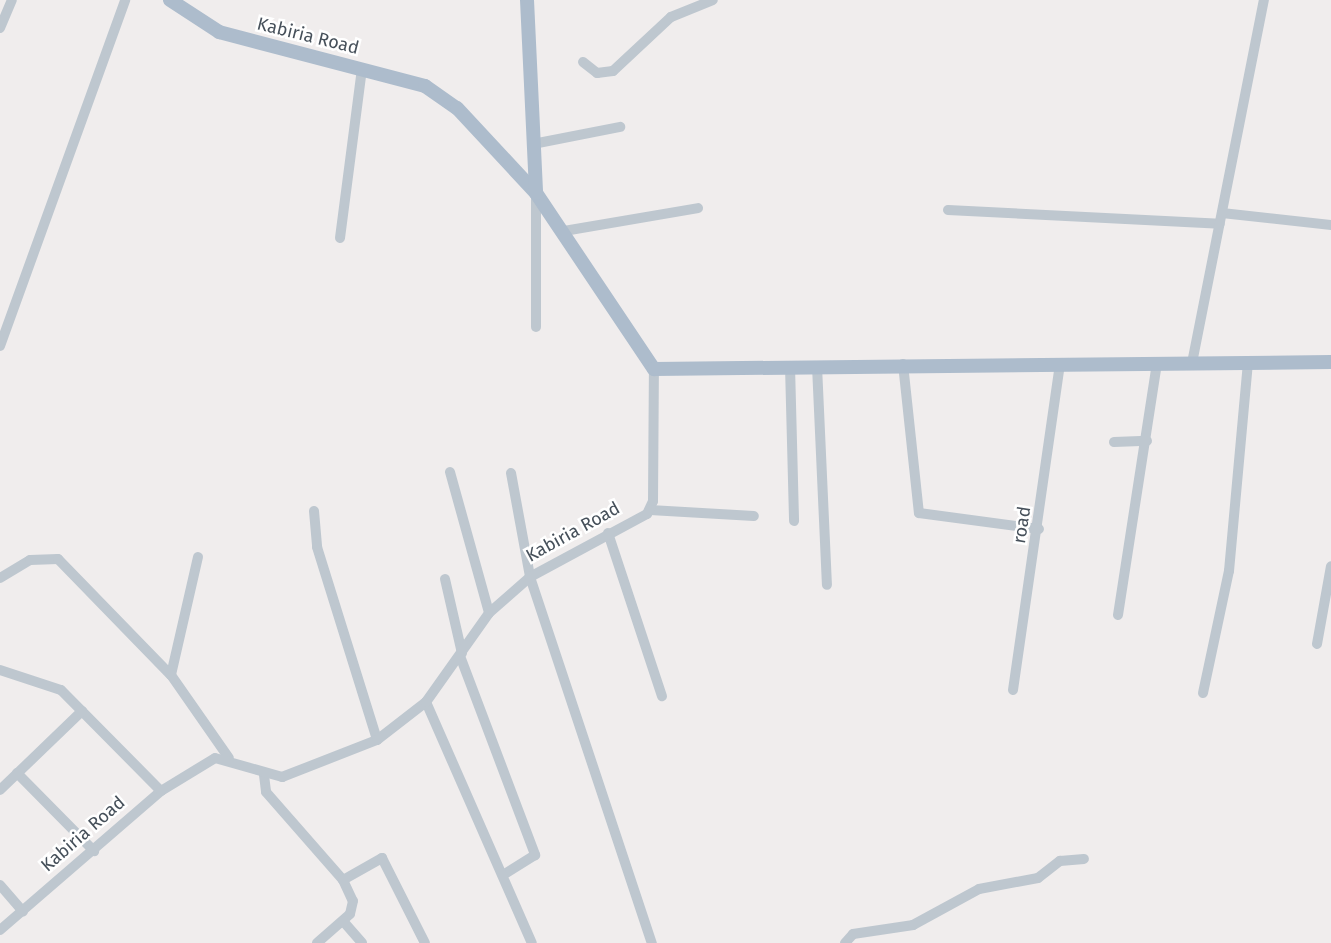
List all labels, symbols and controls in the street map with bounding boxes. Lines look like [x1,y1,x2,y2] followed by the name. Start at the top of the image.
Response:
[255,13,361,59] street label: Kabiria Road
[522,497,624,567] street label: Kabiria Road
[1008,505,1036,545] street label: road
[37,792,129,876] street label: Kabiria Road

